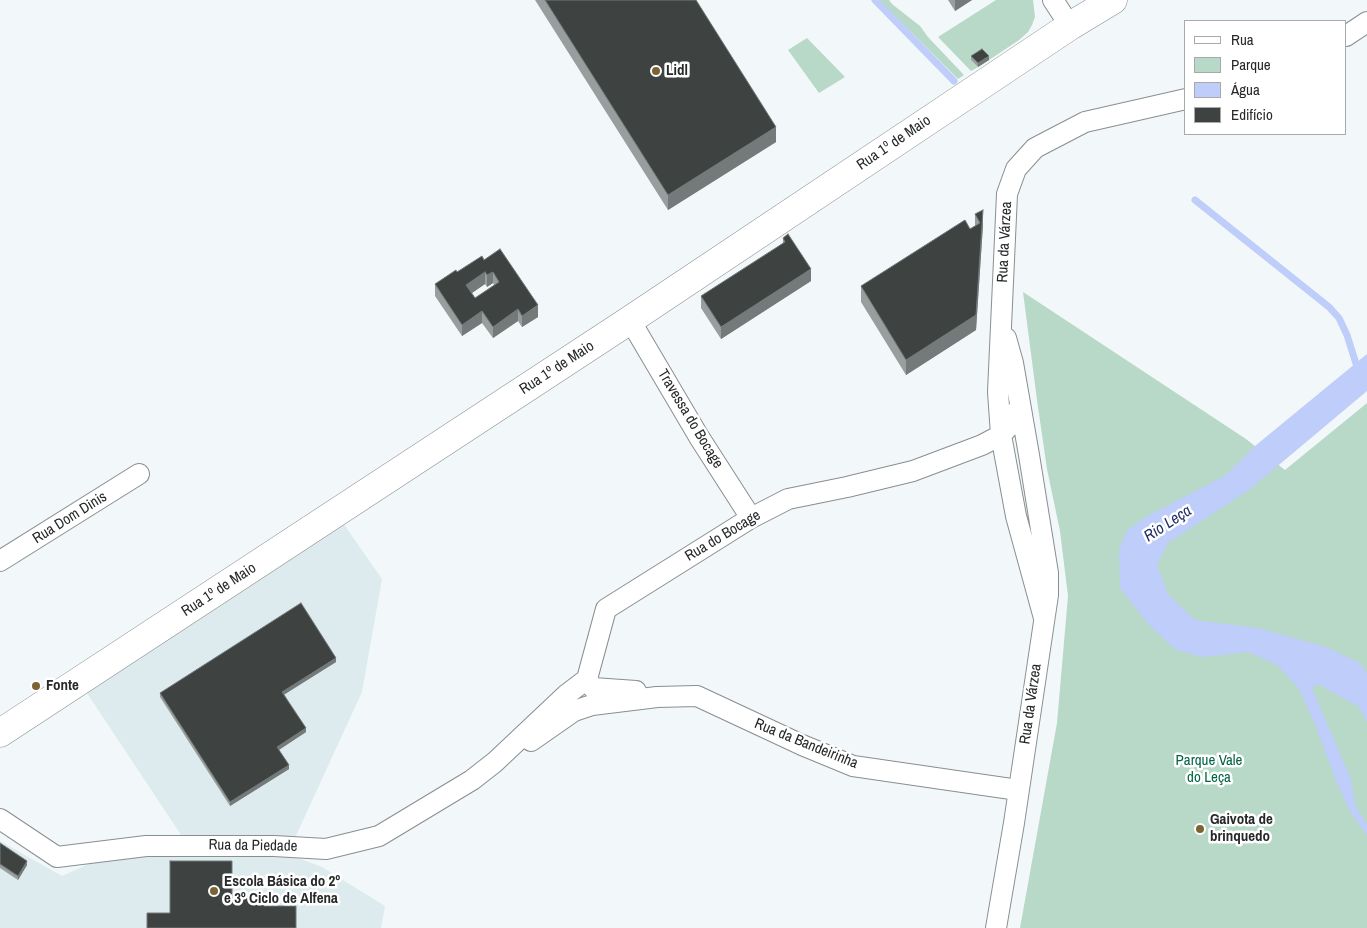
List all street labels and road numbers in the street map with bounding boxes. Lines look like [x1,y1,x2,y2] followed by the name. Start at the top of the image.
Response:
[854,112,934,174] street label: Rua 1º de Maio
[994,201,1016,283] street label: Rua da Várzea
[516,337,598,399] street label: Rua 1º de Maio
[653,366,727,472] street label: Travessa do Bocage
[30,488,110,548] street label: Rua Dom Dinis
[682,506,764,566] street label: Rua do Bocage
[178,559,260,621] street label: Rua 1º de Maio
[1016,663,1046,745] street label: Rua da Várzea
[752,715,860,773] street label: Rua da Bandeirinha
[208,836,298,856] street label: Rua da Piedade

